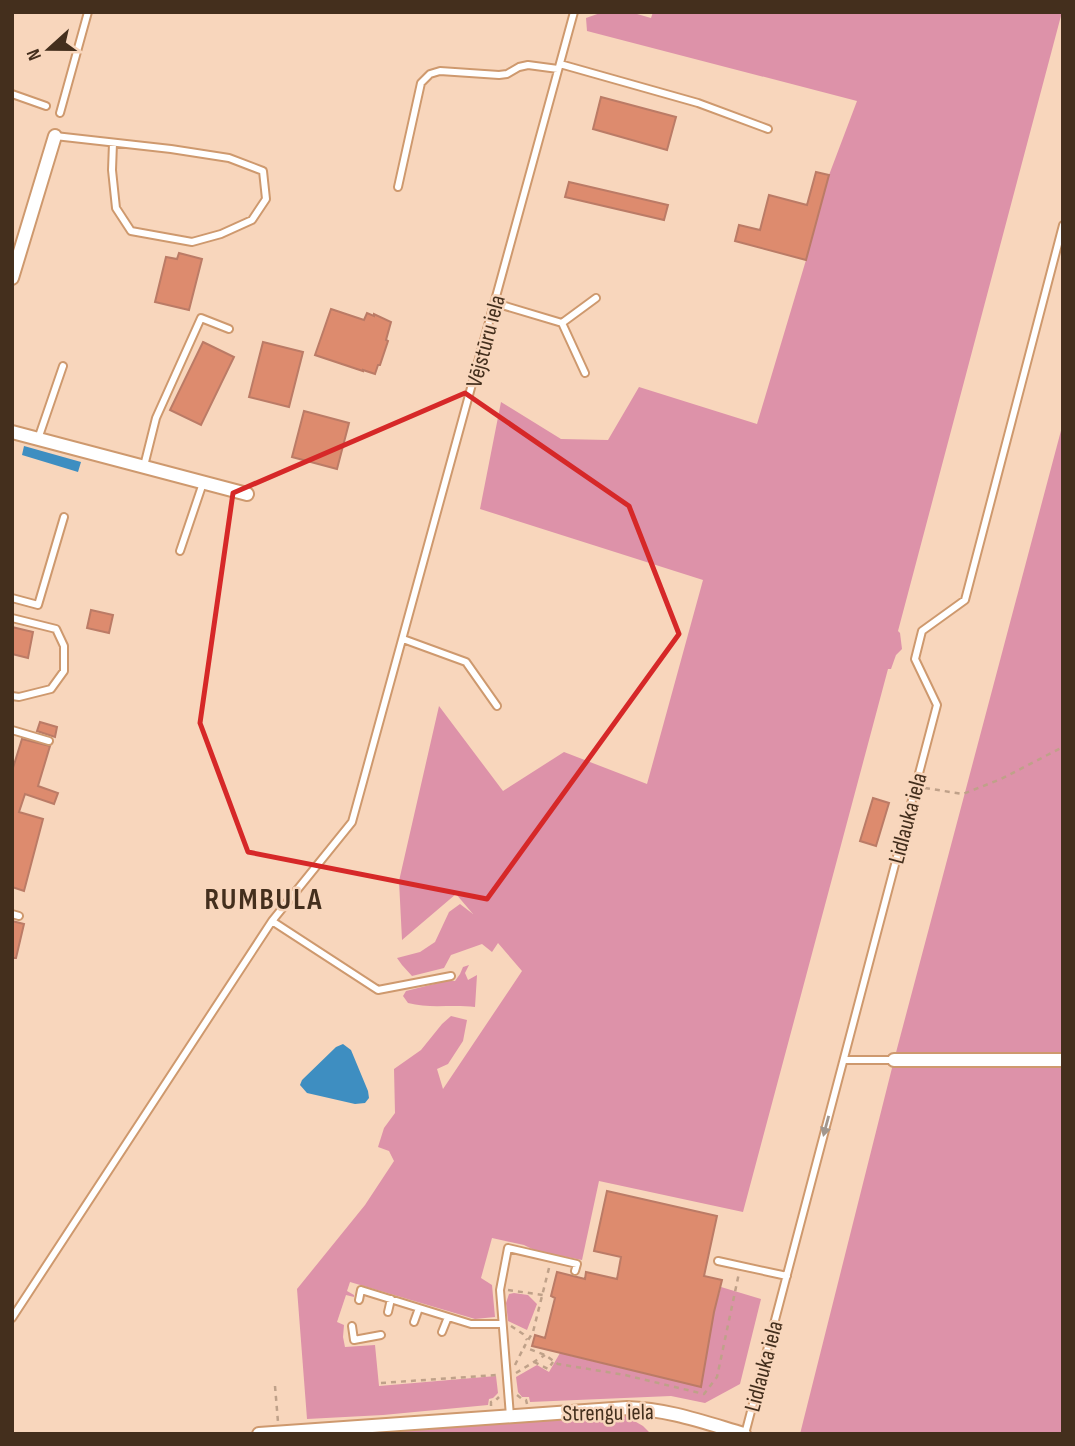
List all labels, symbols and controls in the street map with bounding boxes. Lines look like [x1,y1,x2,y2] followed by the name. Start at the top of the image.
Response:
[14,14,84,84] north arrow
[22,46,47,63] text: N
[460,292,512,390] street label: Vējstūru iela
[882,770,934,867] street label: Lidlauka iela
[204,882,324,918] district label: RUMBULA
[820,1115,831,1137] one-way arrow
[738,1318,790,1415] street label: Lidlauka iela
[562,1398,654,1428] street label: Strengu iela

